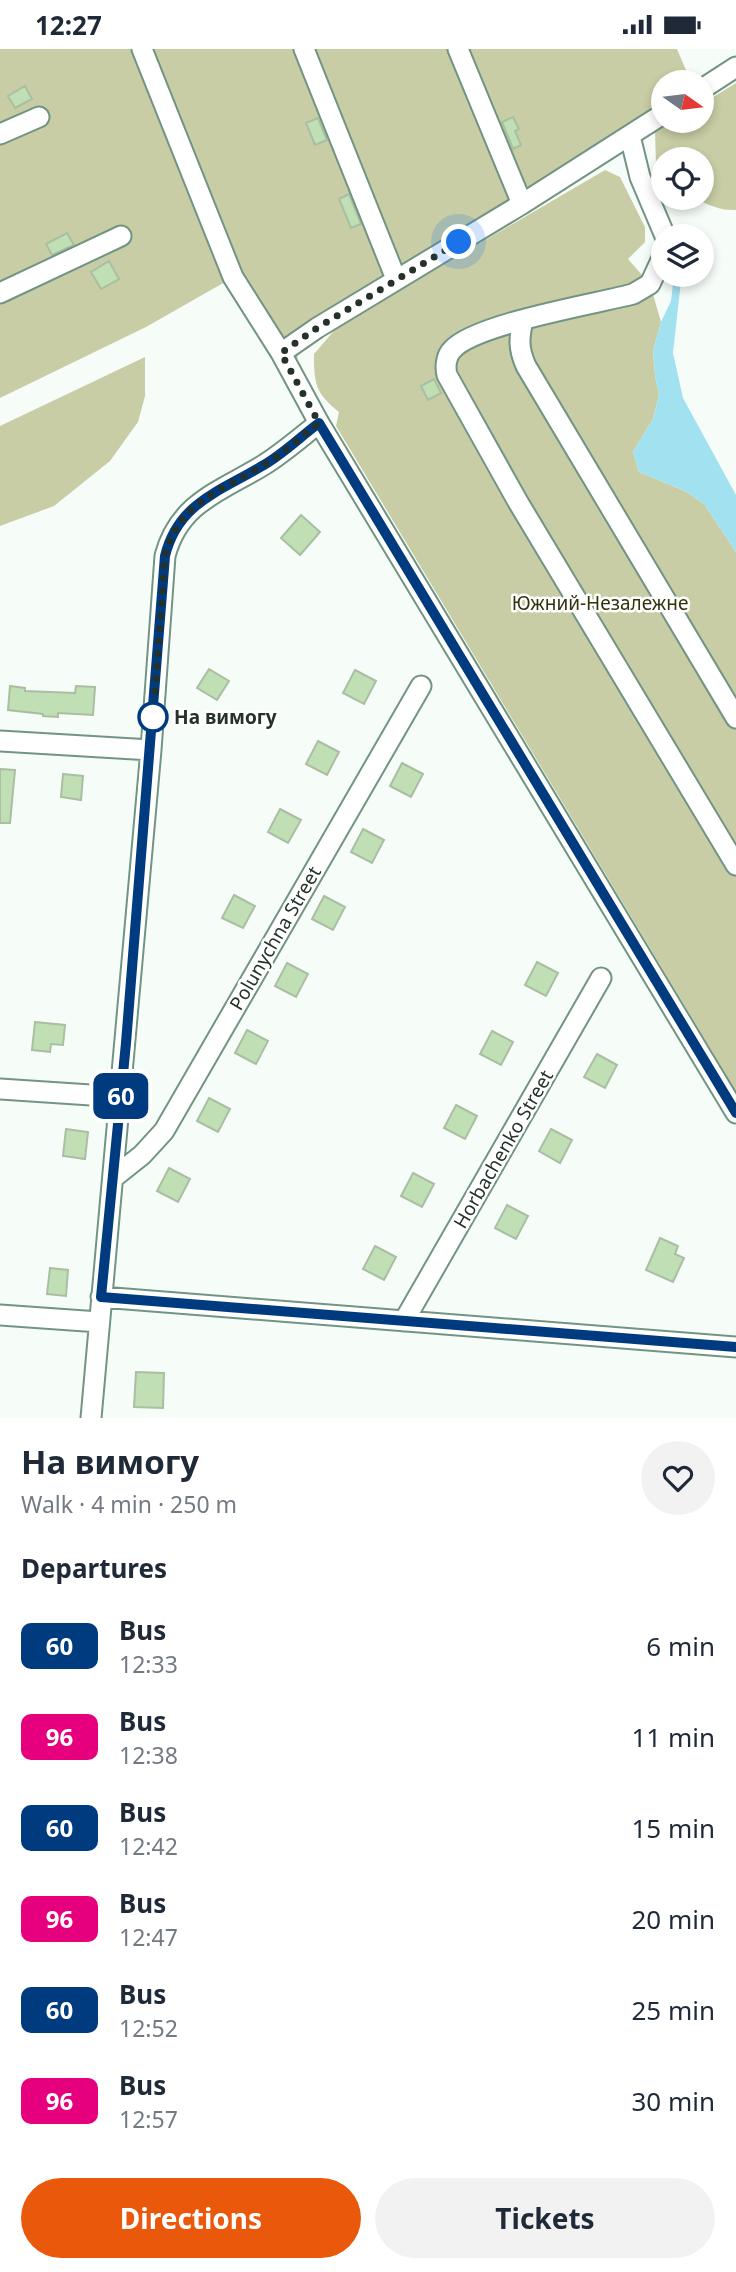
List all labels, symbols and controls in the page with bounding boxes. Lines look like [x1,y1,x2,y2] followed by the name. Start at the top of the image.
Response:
[35,7,102,43] text: 12:27
[651,70,714,133] north arrow
[651,70,714,287] map controls
[651,147,714,210] button: locate
[441,224,476,259] your location
[651,224,714,287] button: layers
[512,590,688,616] park label: Южний-Незалежне
[138,702,168,732] marker: На вимогу
[174,704,277,730] place label: На вимогу
[223,861,327,1015] street label: Polunychna Street
[447,1065,559,1233] street label: Horbachenko Street
[90,1073,152,1119] line badge: 60
[107,1079,135,1112] text: 60
[21,1439,199,1484] text: На вимогу
[641,1441,715,1515] button: heart
[21,1488,237,1520] text: Walk · 4 min · 250 m
[21,1550,167,1586] text: Departures
[119,1612,166,1648] text: Bus
[646,1628,715,1664] text: 6 min
[46,1629,73,1662] text: 60
[119,1648,178,1680] text: 12:33
[119,1703,166,1739] text: Bus
[631,1719,715,1755] text: 11 min
[46,1720,73,1753] text: 96
[119,1739,178,1771] text: 12:38
[119,1794,166,1830] text: Bus
[631,1810,715,1846] text: 15 min
[46,1811,73,1844] text: 60
[119,1830,178,1862] text: 12:42
[119,1885,166,1921] text: Bus
[631,1901,715,1937] text: 20 min
[46,1902,73,1935] text: 96
[119,1921,178,1953] text: 12:47
[119,1976,166,2012] text: Bus
[631,1992,715,2028] text: 25 min
[46,1993,73,2026] text: 60
[119,2012,178,2044] text: 12:52
[119,2067,166,2103] text: Bus
[631,2083,715,2119] text: 30 min
[46,2084,73,2117] text: 96
[119,2103,178,2135] text: 12:57
[21,2178,361,2258] button: Directions
[375,2178,715,2258] button: Tickets

